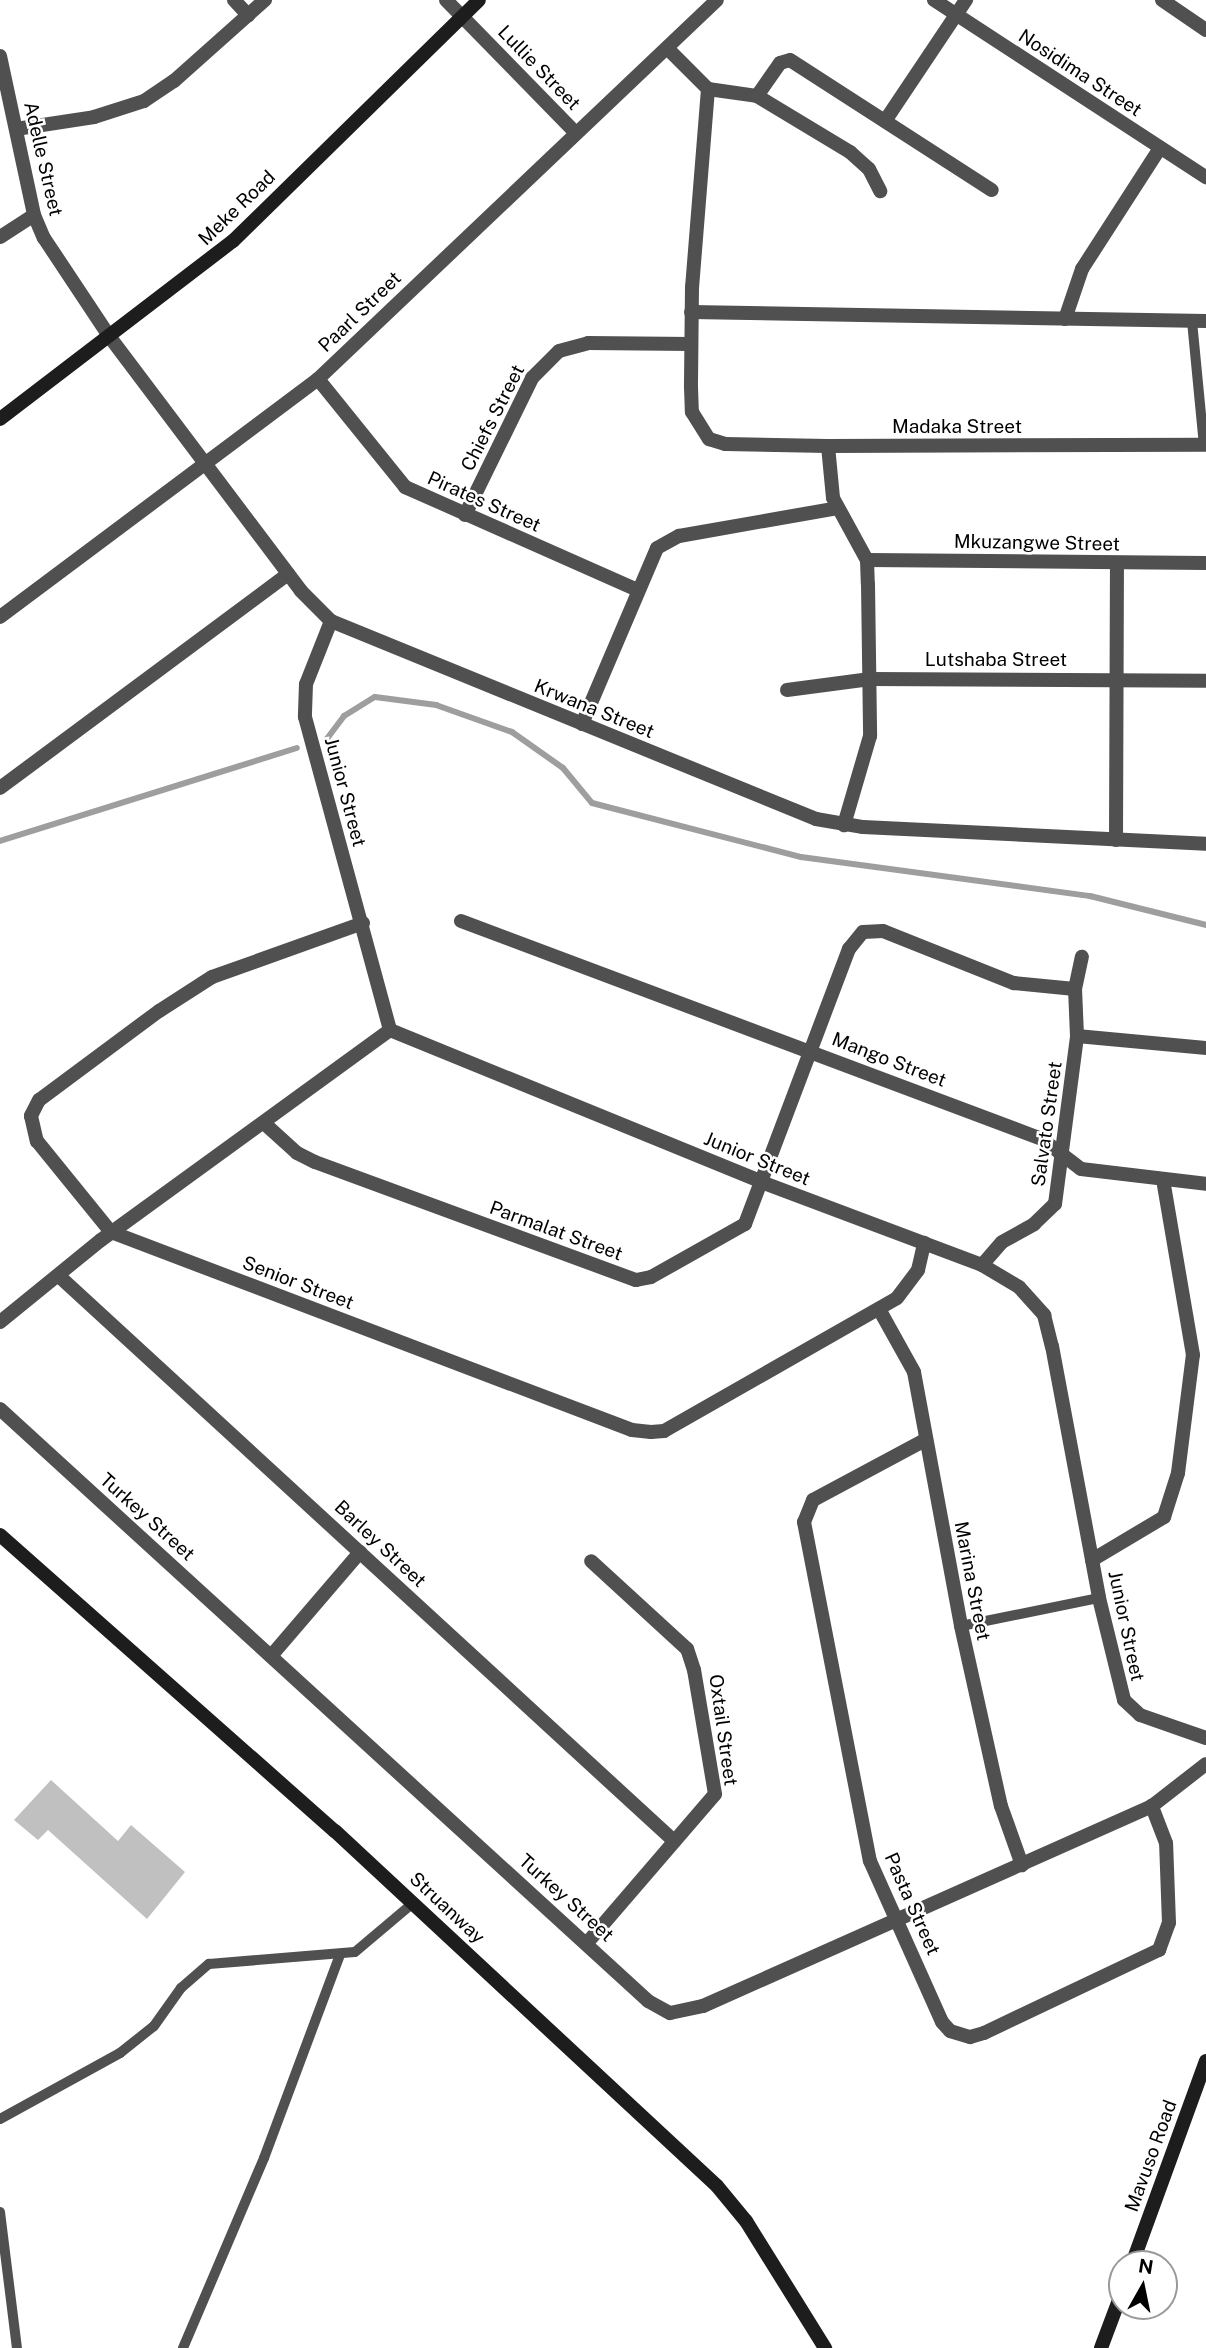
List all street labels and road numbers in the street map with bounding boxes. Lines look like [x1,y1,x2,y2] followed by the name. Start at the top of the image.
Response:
[493,21,585,115] street label: Lullie Street
[1014,25,1146,121] street label: Nosidima Street
[19,99,67,219] street label: Adelle Street
[194,166,280,250] street label: Meke Road
[314,267,406,357] street label: Paarl Street
[456,361,530,475] street label: Chiefs Street
[892,416,1022,438] street label: Madaka Street
[424,467,544,537] street label: Pirates Street
[954,530,1120,556] street label: Mkuzangwe Street
[925,649,1067,671] street label: Lutshaba Street
[531,675,657,743] street label: Krwana Street
[319,735,371,849] street label: Junior Street
[829,1028,949,1092] street label: Mango Street
[1027,1060,1067,1188] street label: Salvato Street
[701,1127,813,1191] street label: Junior Street
[486,1196,626,1266] street label: Parmalat Street
[239,1251,357,1315] street label: Senior Street
[95,1468,199,1566] street label: Turkey Street
[329,1496,431,1592] street label: Barley Street
[949,1519,995,1643] street label: Marina Street
[1103,1569,1149,1683] street label: Junior Street
[704,1673,742,1787] street label: Oxtail Street
[514,1849,618,1947] street label: Turkey Street
[879,1849,945,1959] street label: Pasta Street
[405,1868,489,1948] street label: Struanway
[1120,2097,1182,2215] street label: Mavuso Road

